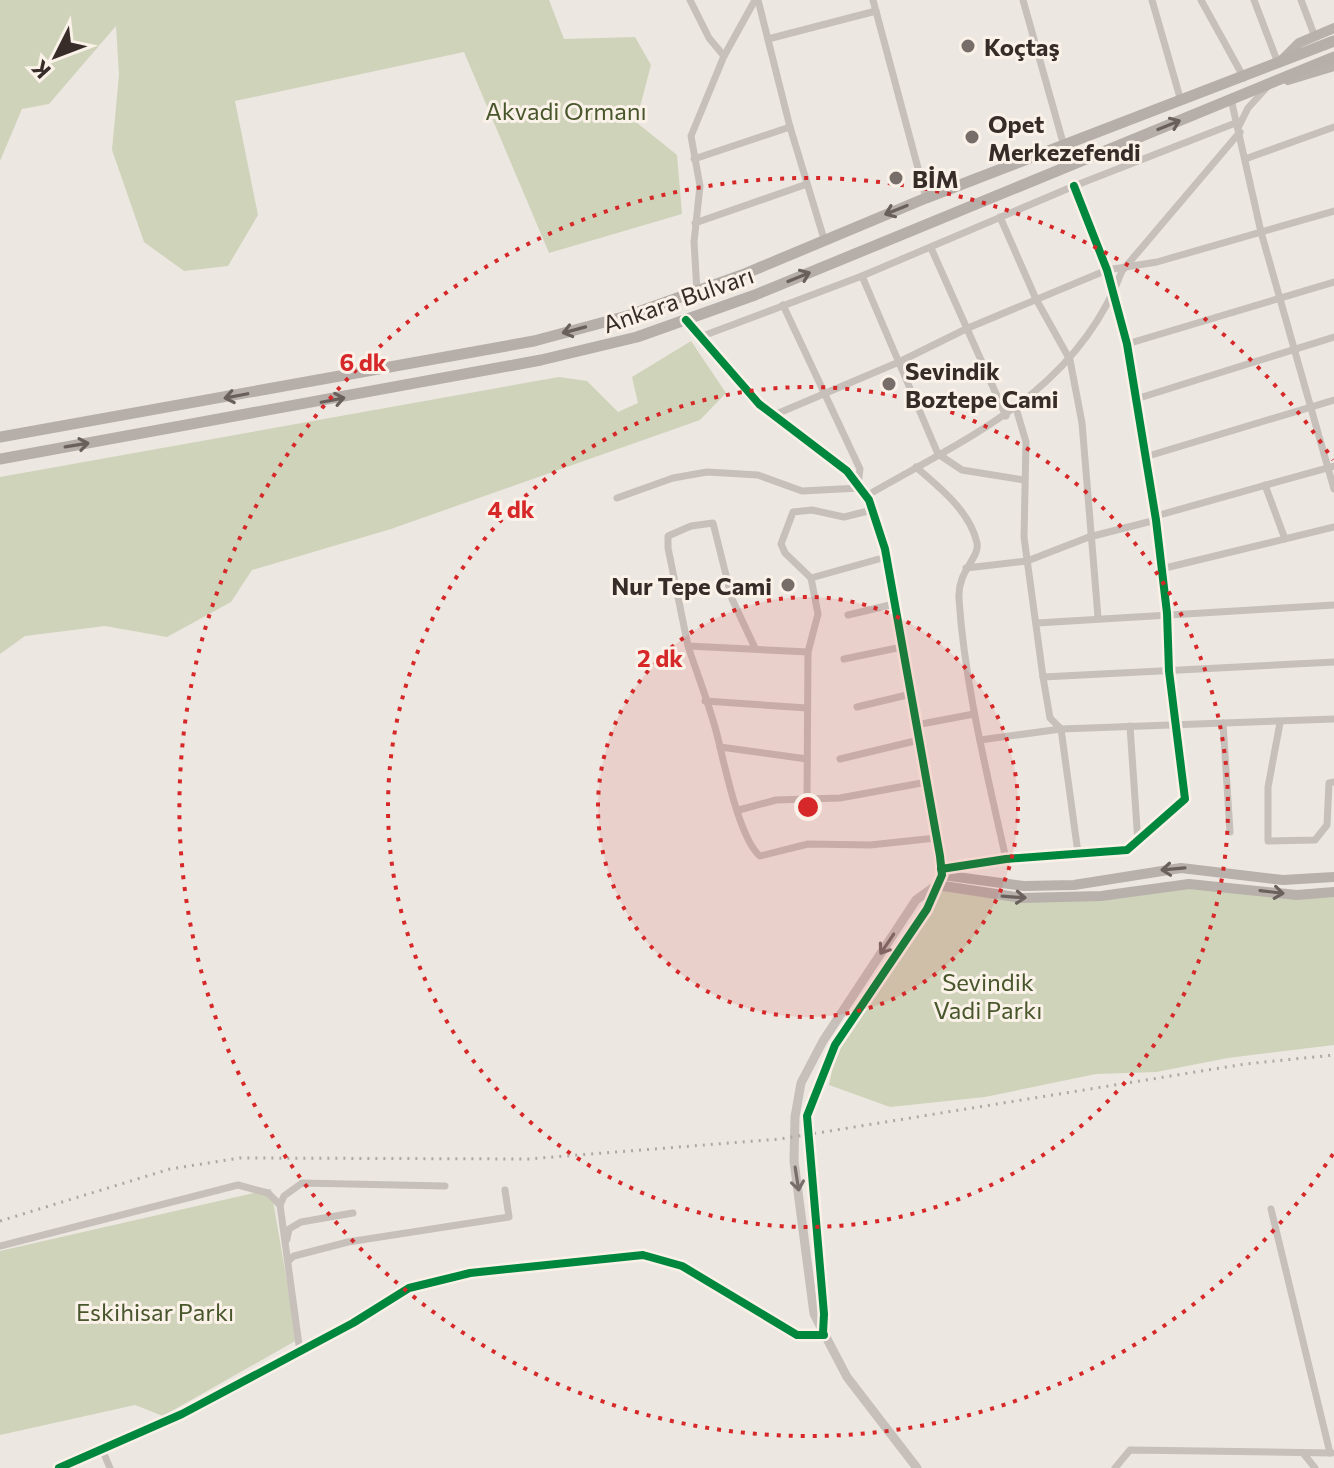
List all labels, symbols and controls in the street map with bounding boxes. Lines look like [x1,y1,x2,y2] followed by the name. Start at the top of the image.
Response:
[16,16,96,96] north arrow
[984,32,1060,61] place label: Koçtaş
[959,37,977,55] marker: Koçtaş
[26,55,56,84] text: K
[485,96,647,125] park label: Akvadi Ormanı
[988,109,1141,166] place label: Opet Merkezefendi
[1156,116,1181,131] one-way arrow
[963,128,981,146] marker: Opet Merkezefendi
[912,164,959,193] place label: BİM
[887,169,905,187] marker: BİM
[884,204,909,218] one-way arrow
[599,260,757,338] street label: Ankara Bulvarı
[786,268,811,283] one-way arrow
[561,324,587,339] one-way arrow
[339,347,387,376] text: 6 dk
[905,356,1058,413] place label: Sevindik Boztepe Cami
[880,375,898,393] marker: Sevindik Boztepe Cami
[224,390,250,405] one-way arrow
[319,392,345,407] one-way arrow
[64,437,89,452] one-way arrow
[487,494,535,523] text: 4 dk
[611,571,772,600] place label: Nur Tepe Cami
[779,576,797,594] marker: Nur Tepe Cami
[637,643,683,672] text: 2 dk
[794,793,822,821] centre of rings
[1160,862,1187,877] one-way arrow
[1258,885,1285,900] one-way arrow
[1000,890,1026,905] one-way arrow
[879,933,895,955] one-way arrow
[934,967,1042,1024] park label: Sevindik Vadi Parkı
[790,1165,805,1191] one-way arrow
[76,1297,234,1326] park label: Eskihisar Parkı

